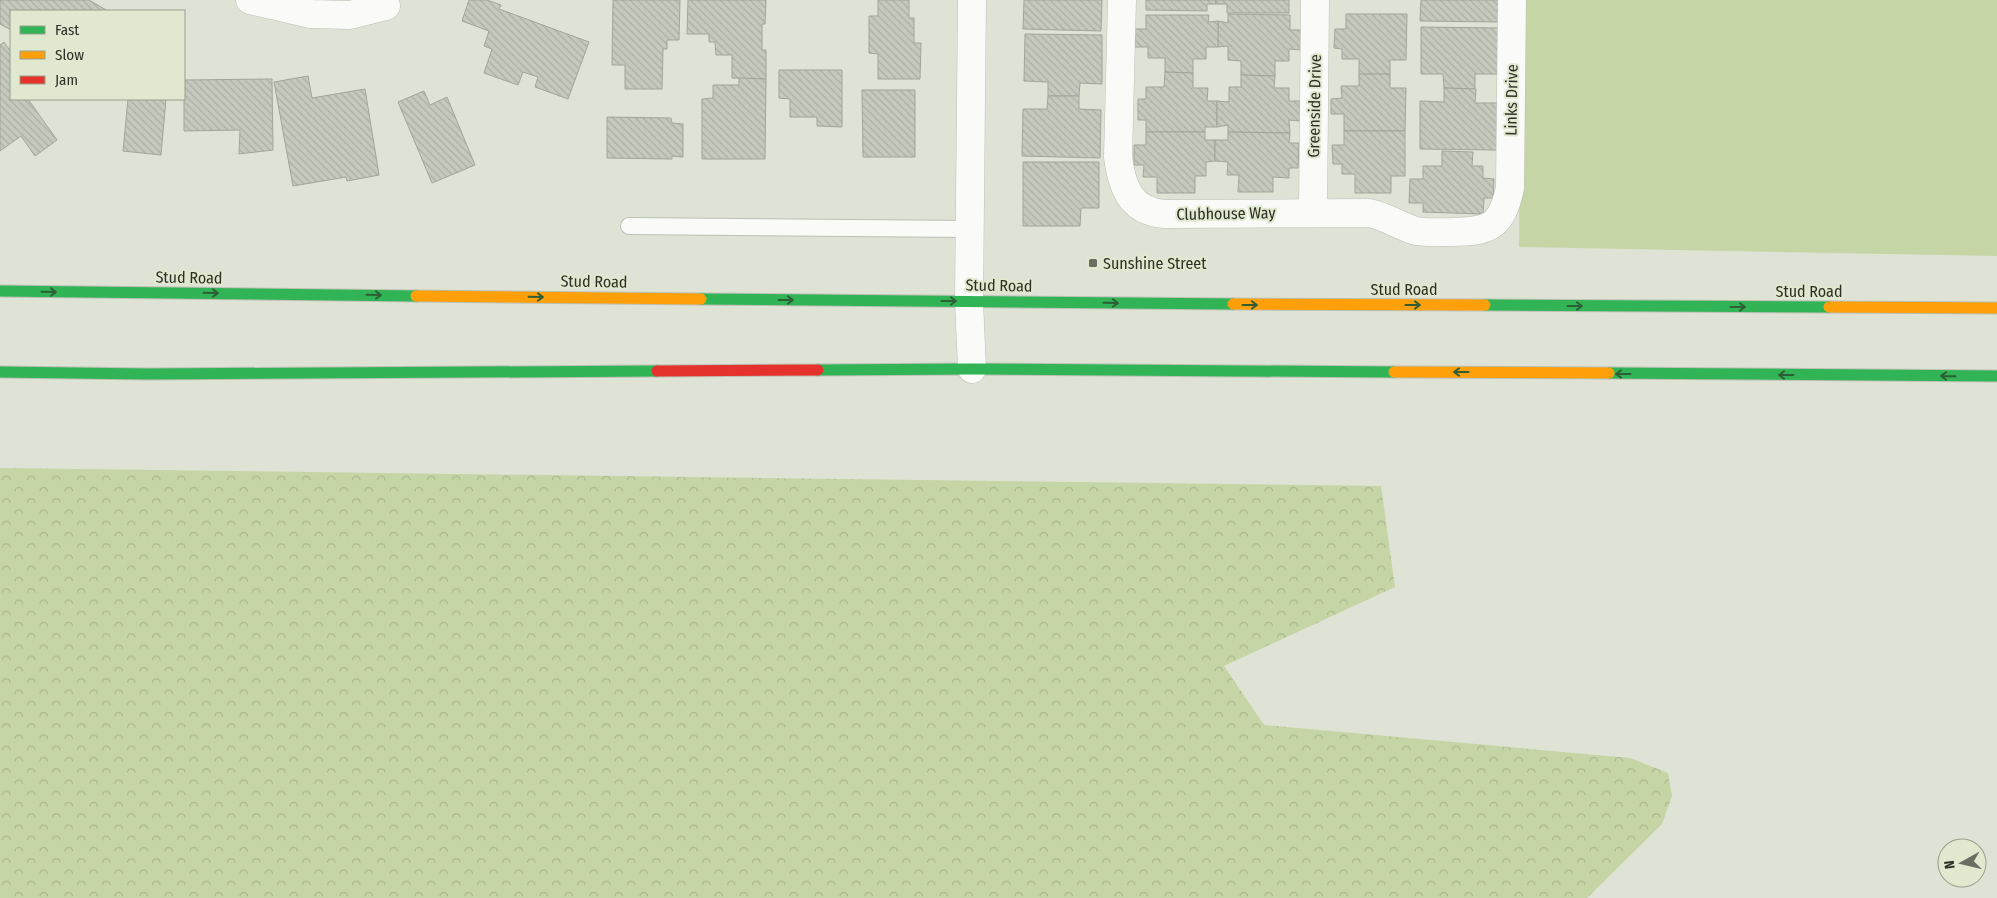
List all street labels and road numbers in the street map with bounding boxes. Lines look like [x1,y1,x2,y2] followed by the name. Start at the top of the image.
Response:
[1304,54,1325,158] street label: Greenside Drive
[1501,64,1522,136] street label: Links Drive
[1176,203,1277,224] street label: Clubhouse Way
[155,267,223,288] street label: Stud Road
[560,271,628,292] street label: Stud Road
[965,275,1033,296] street label: Stud Road
[1370,280,1438,299] street label: Stud Road
[1775,282,1843,301] street label: Stud Road

